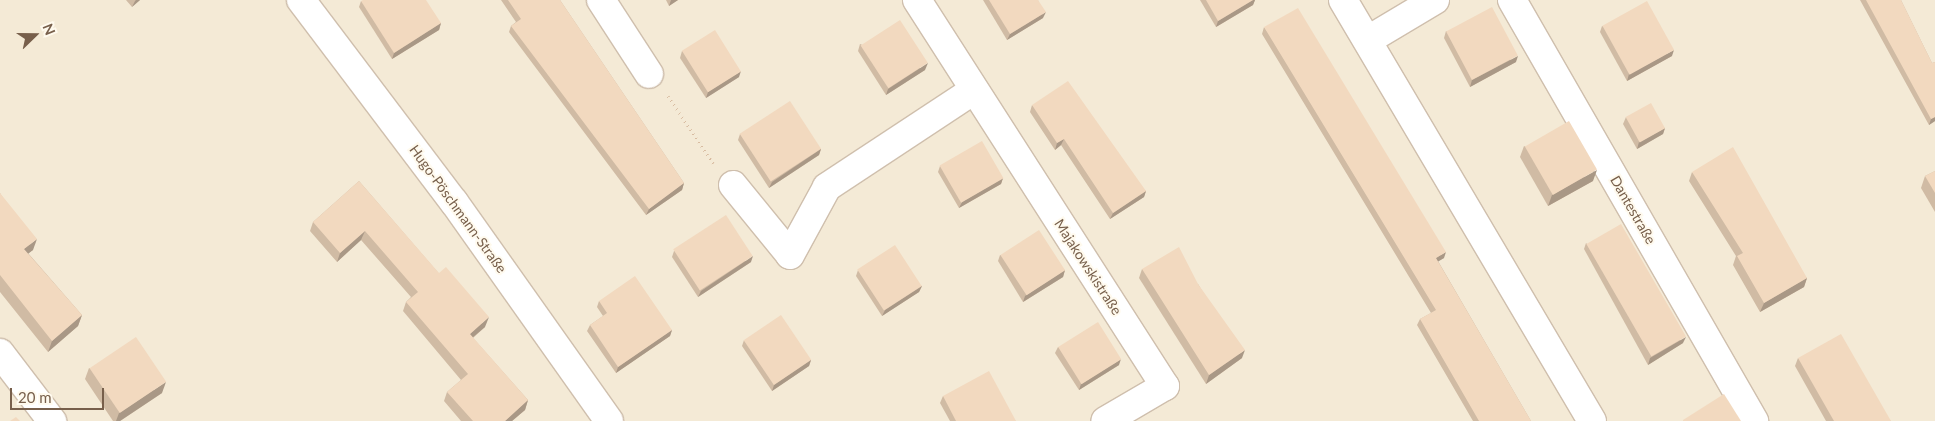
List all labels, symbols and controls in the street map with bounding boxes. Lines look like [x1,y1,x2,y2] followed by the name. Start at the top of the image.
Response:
[10,10,60,60] north arrow
[39,21,59,37] text: N
[406,142,510,276] street label: Hugo-Pöschmann-Straße
[1607,173,1659,247] street label: Dantestraße
[1051,216,1125,318] street label: Majakowskistraße
[12,378,106,410] scale bar
[18,388,52,406] text: 20 m

